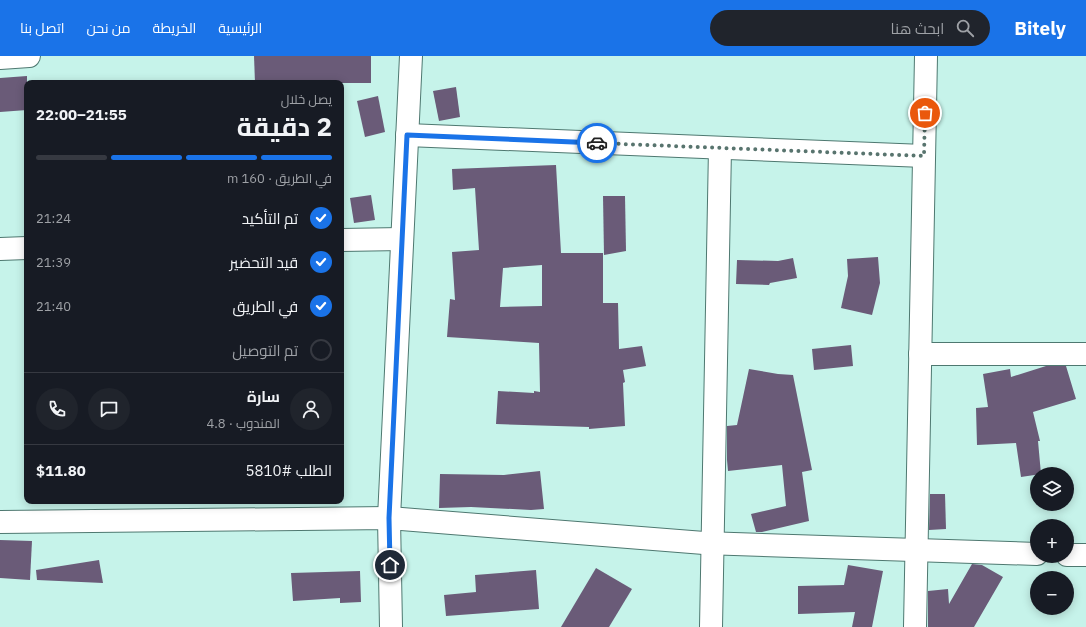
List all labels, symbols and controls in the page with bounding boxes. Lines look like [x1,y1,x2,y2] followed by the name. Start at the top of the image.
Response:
[710,10,990,46] search box
[1014,16,1066,40] text: Bitely
[954,17,976,39] icon: search
[20,19,65,37] text: اتصل بنا
[87,19,131,37] text: من نحن
[153,19,196,37] text: الخريطة
[218,19,262,37] text: الرئيسية
[891,19,944,38] text: ابحث هنا
[281,91,332,108] text: يصل خلال
[908,96,942,130] pin
[914,102,936,124] icon: bag
[36,105,127,124] text: 21:55–22:00
[237,109,332,143] text: 2 دقيقة
[577,123,617,163] courier
[586,132,608,154] icon: car
[227,170,332,187] text: في الطريق · 160 m
[310,207,332,229] icon: check
[242,209,298,228] text: تم التأكيد
[36,210,71,227] text: 21:24
[310,251,332,273] icon: check
[230,253,298,272] text: قيد التحضير
[36,254,71,271] text: 21:39
[310,295,332,317] icon: check
[233,297,298,316] text: في الطريق
[36,298,71,315] text: 21:40
[232,341,298,360] text: تم التوصيل
[247,387,280,406] text: سارة
[36,388,78,430] button: phone
[88,388,130,430] button: chat
[290,388,332,430] button: person
[207,415,280,432] text: المندوب · 4.8
[36,461,86,480] text: $11.80
[245,461,332,480] text: الطلب #5810
[1030,467,1074,615] map controls
[1030,467,1074,511] button: layers
[1030,519,1074,563] button: +
[373,548,407,582] pin
[379,554,401,576] icon: home
[1030,571,1074,615] button: −

